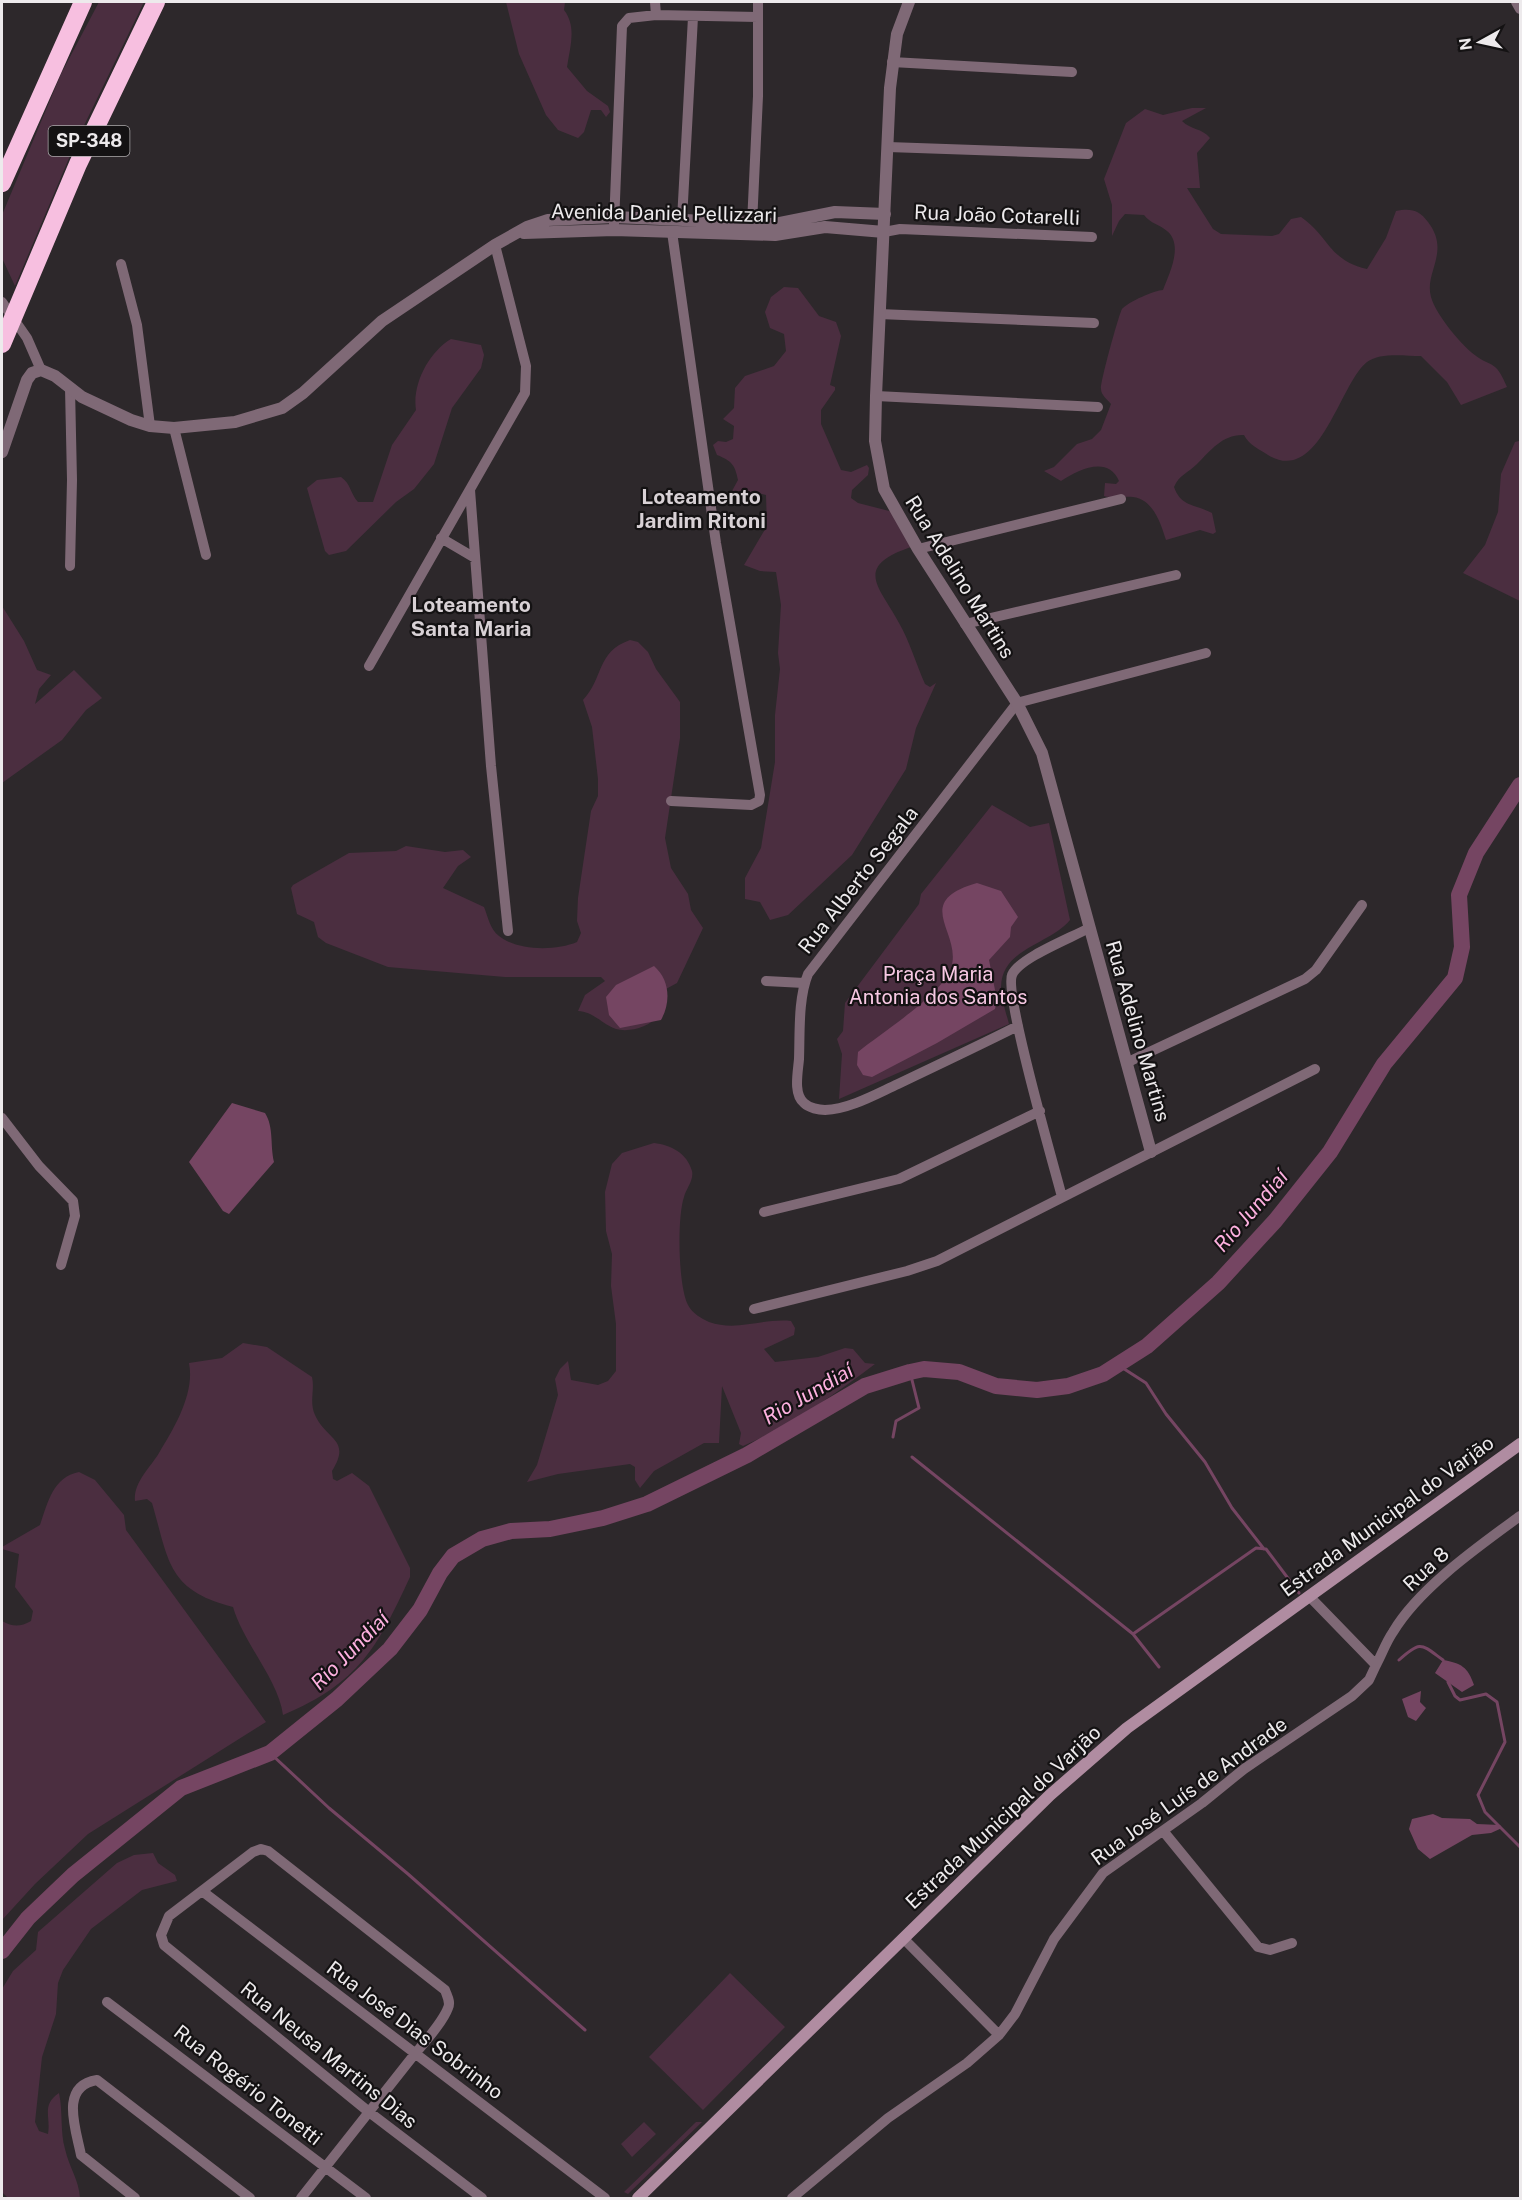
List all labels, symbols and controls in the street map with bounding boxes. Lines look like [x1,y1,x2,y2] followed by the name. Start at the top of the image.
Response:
[1450,12,1510,72] north arrow
[1455,36,1476,52] text: N
[48,126,130,156] road number: SP-348
[551,199,777,227] street label: Avenida Daniel Pellizzari
[914,200,1080,230] street label: Rua João Cotarelli
[636,484,766,533] district label: Loteamento Jardim Ritoni
[900,491,1020,663] street label: Rua Adelino Martins
[411,592,532,641] district label: Loteamento Santa Maria
[793,802,923,958] street label: Rua Alberto Segala
[1101,938,1175,1124] street label: Rua Adelino Martins
[849,962,1027,1009] park label: Praça Maria Antonia dos Santos
[1208,1163,1294,1257] water label: Rio Jundiaí
[758,1357,859,1429] water label: Rio Jundiaí
[1276,1430,1498,1602] street label: Estrada Municipal do Varjão
[1398,1542,1454,1596] street label: Rua 8
[305,1605,395,1695] water label: Rio Jundiaí
[1086,1712,1292,1870] street label: Rua José Luís de Andrade
[900,1720,1106,1914] street label: Estrada Municipal do Varjão
[322,1956,508,2104] street label: Rua José Dias Sobrinho
[236,1976,422,2134] street label: Rua Neusa Martins Dias
[169,2020,327,2150] street label: Rua Rogério Tonetti

